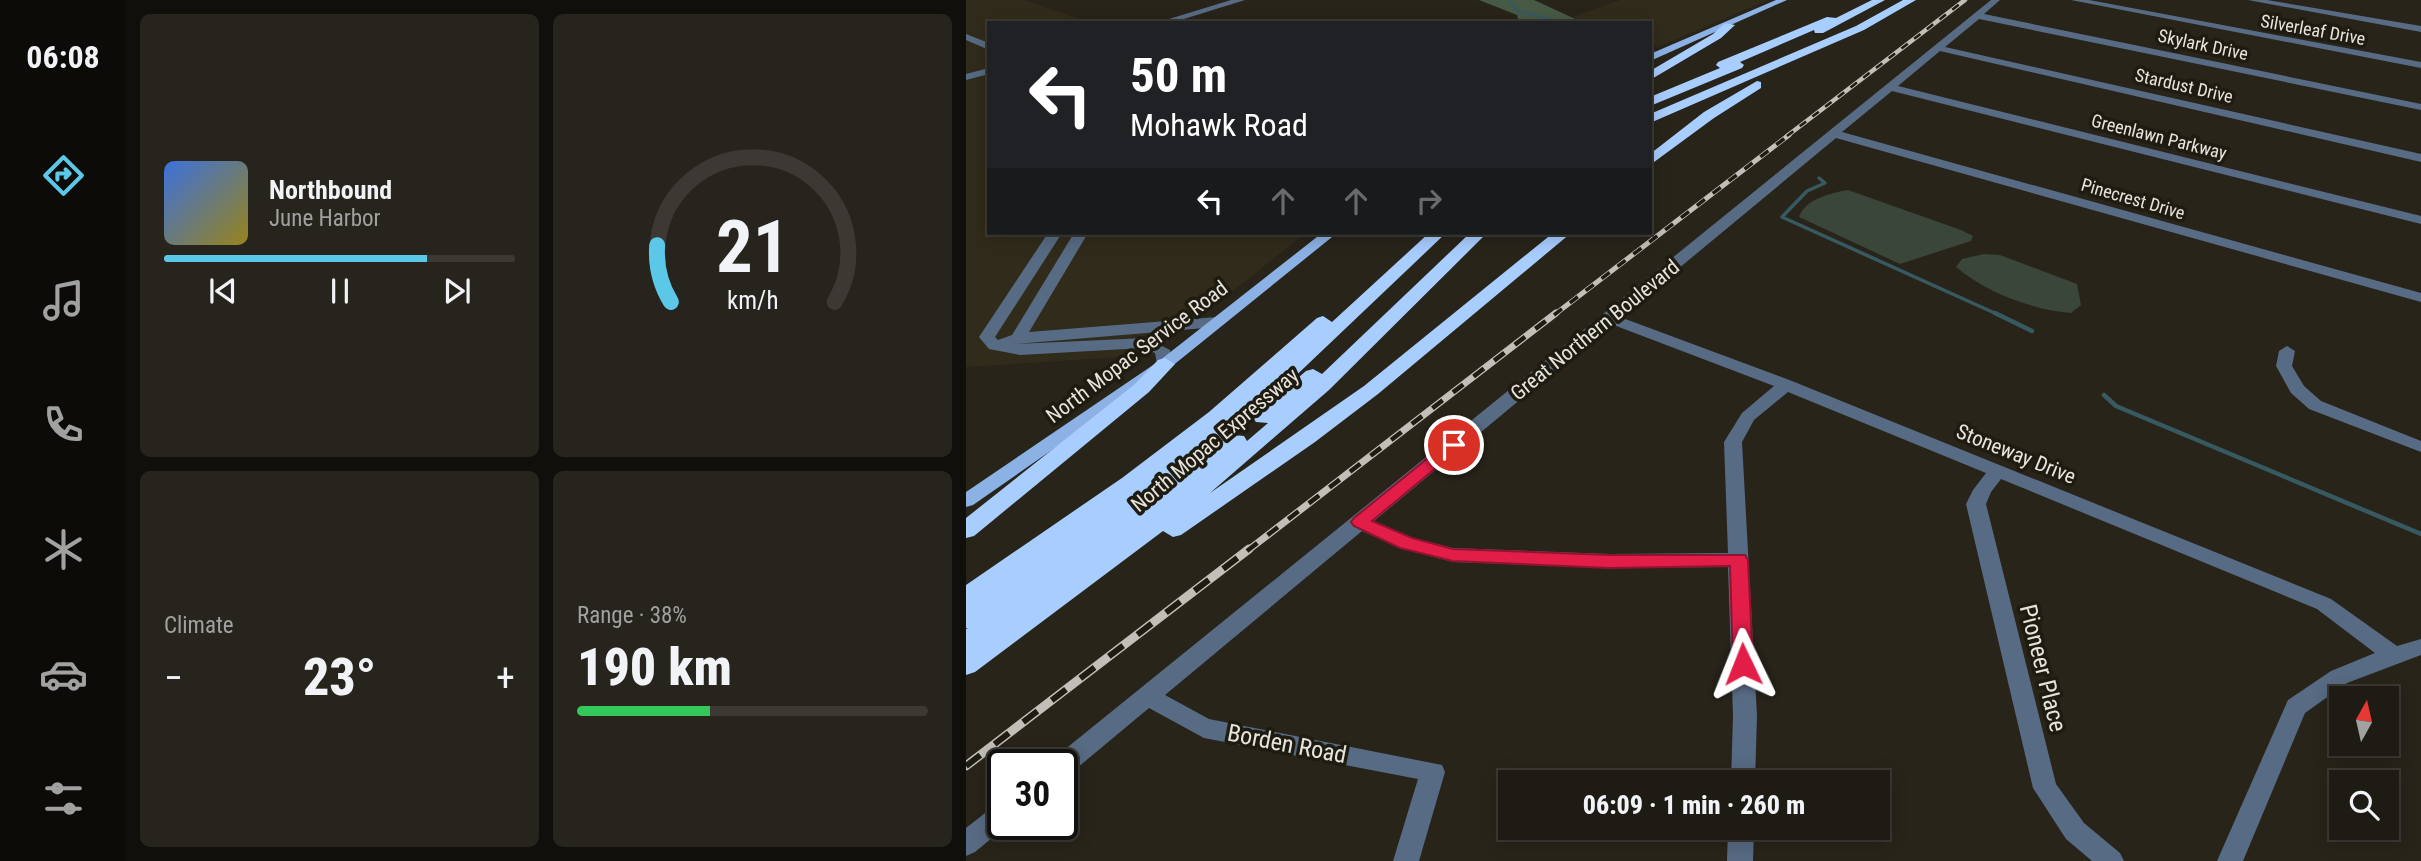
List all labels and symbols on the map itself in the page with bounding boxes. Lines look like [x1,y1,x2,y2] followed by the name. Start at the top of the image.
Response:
[2259,10,2367,49] street label: Silverleaf Drive
[2156,25,2250,64] street label: Skylark Drive
[2133,64,2235,107] street label: Stardust Drive
[2089,110,2229,164] street label: Greenlawn Parkway
[2079,174,2187,223] street label: Pinecrest Drive
[1506,255,1684,405] street label: Great Northern Boulevard
[1042,276,1232,428] street label: North Mopac Service Road
[1127,363,1304,517] street label: North Mopac Expressway
[1424,415,1484,475] pin
[1953,419,2079,489] street label: Stoneway Drive
[2014,601,2072,735] street label: Pioneer Place
[1706,627,1780,701] position arrow
[2329,686,2399,756] north arrow
[1225,719,1349,769] street label: Borden Road
[987,749,1078,840] speed limit sign: 30

